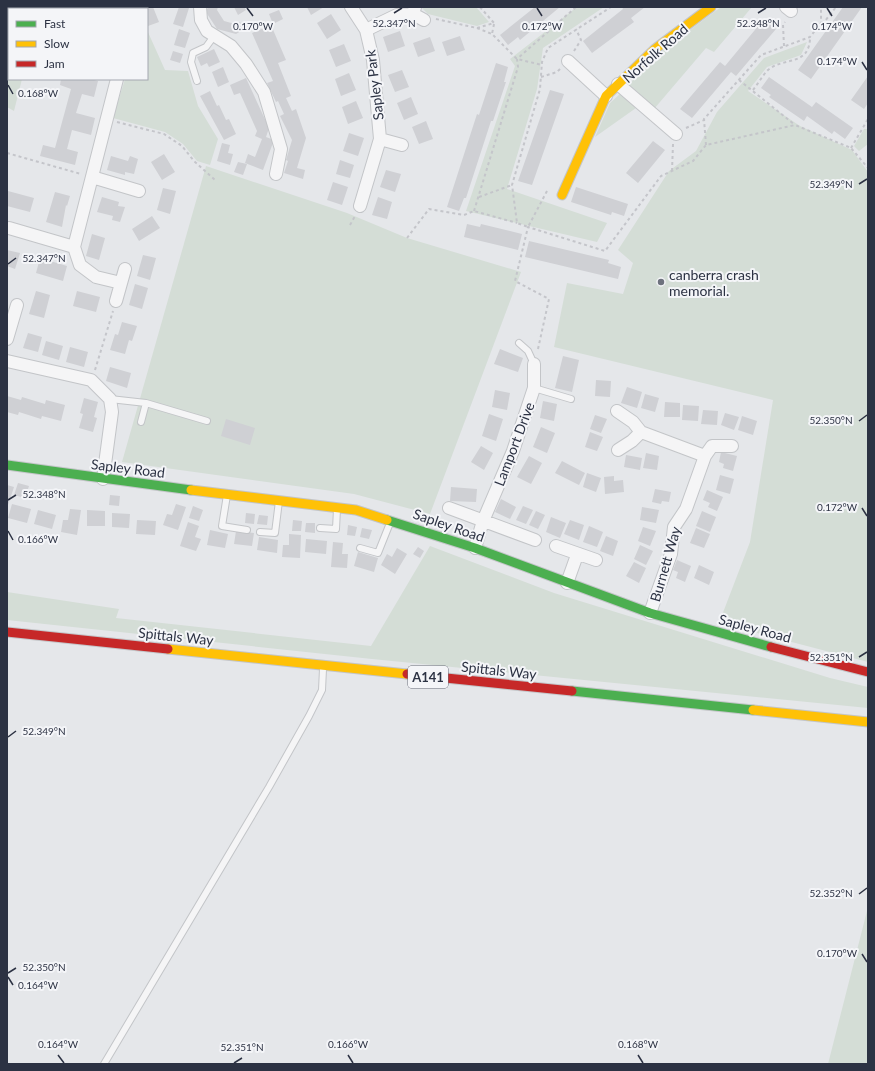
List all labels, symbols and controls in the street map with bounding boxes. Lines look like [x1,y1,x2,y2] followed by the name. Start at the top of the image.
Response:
[8,8,148,80] legend
[44,16,66,31] text: Fast
[372,17,416,29] text: 52.347°N
[736,17,780,29] text: 52.348°N
[233,20,274,32] text: 0.170°W
[522,20,563,32] text: 0.172°W
[619,20,691,86] street label: Norfolk Road
[812,20,853,32] text: 0.174°W
[44,36,70,51] text: Slow
[361,48,387,121] street label: Sapley Park
[817,55,858,67] text: 0.174°W
[44,56,65,71] text: Jam
[18,87,59,99] text: 0.168°W
[809,178,853,190] text: 52.349°N
[22,252,66,264] text: 52.347°N
[669,266,759,299] place label: canberra crash memorial.
[656,277,666,287] marker: canberra crash memorial.
[490,400,538,488] street label: Lamport Drive
[809,414,853,426] text: 52.350°N
[90,455,166,481] street label: Sapley Road
[22,488,66,500] text: 52.348°N
[817,501,858,513] text: 0.172°W
[411,505,487,545] street label: Sapley Road
[646,524,684,604] street label: Burnett Way
[18,533,59,545] text: 0.166°W
[717,610,793,646] street label: Sapley Road
[137,624,215,648] street label: Spittals Way
[809,651,853,663] text: 52.351°N
[460,658,538,682] street label: Spittals Way
[408,666,448,688] road number: A141
[22,725,66,737] text: 52.349°N
[809,887,853,899] text: 52.352°N
[817,947,858,959] text: 0.170°W
[22,961,66,973] text: 52.350°N
[18,979,59,991] text: 0.164°W
[38,1038,79,1050] text: 0.164°W
[328,1038,369,1050] text: 0.166°W
[618,1038,659,1050] text: 0.168°W
[220,1041,264,1053] text: 52.351°N

